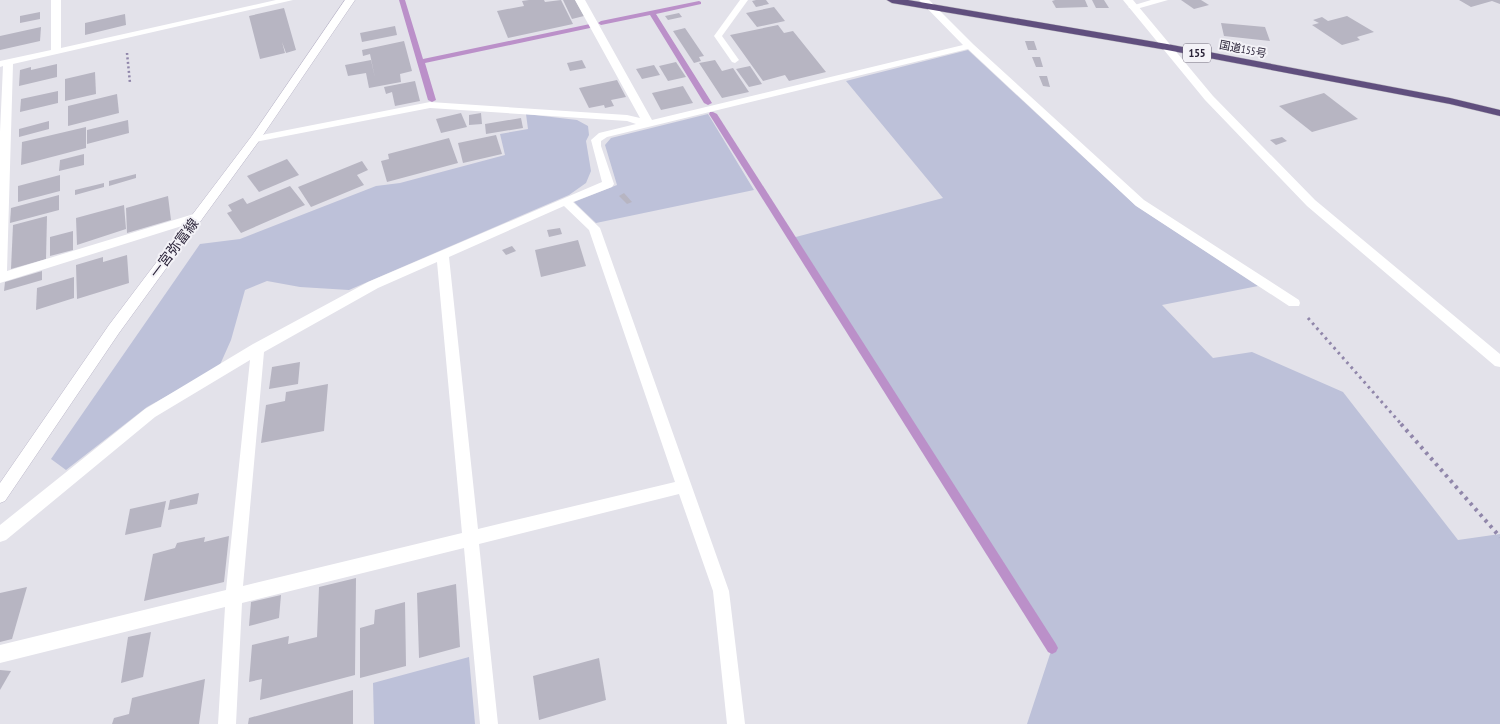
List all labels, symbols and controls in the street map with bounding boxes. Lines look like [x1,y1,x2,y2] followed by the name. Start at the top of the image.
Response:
[1218,38,1268,60] street label: 国道155号
[1183,44,1211,62] road number: 155
[146,215,202,281] street label: 一宮弥富線

